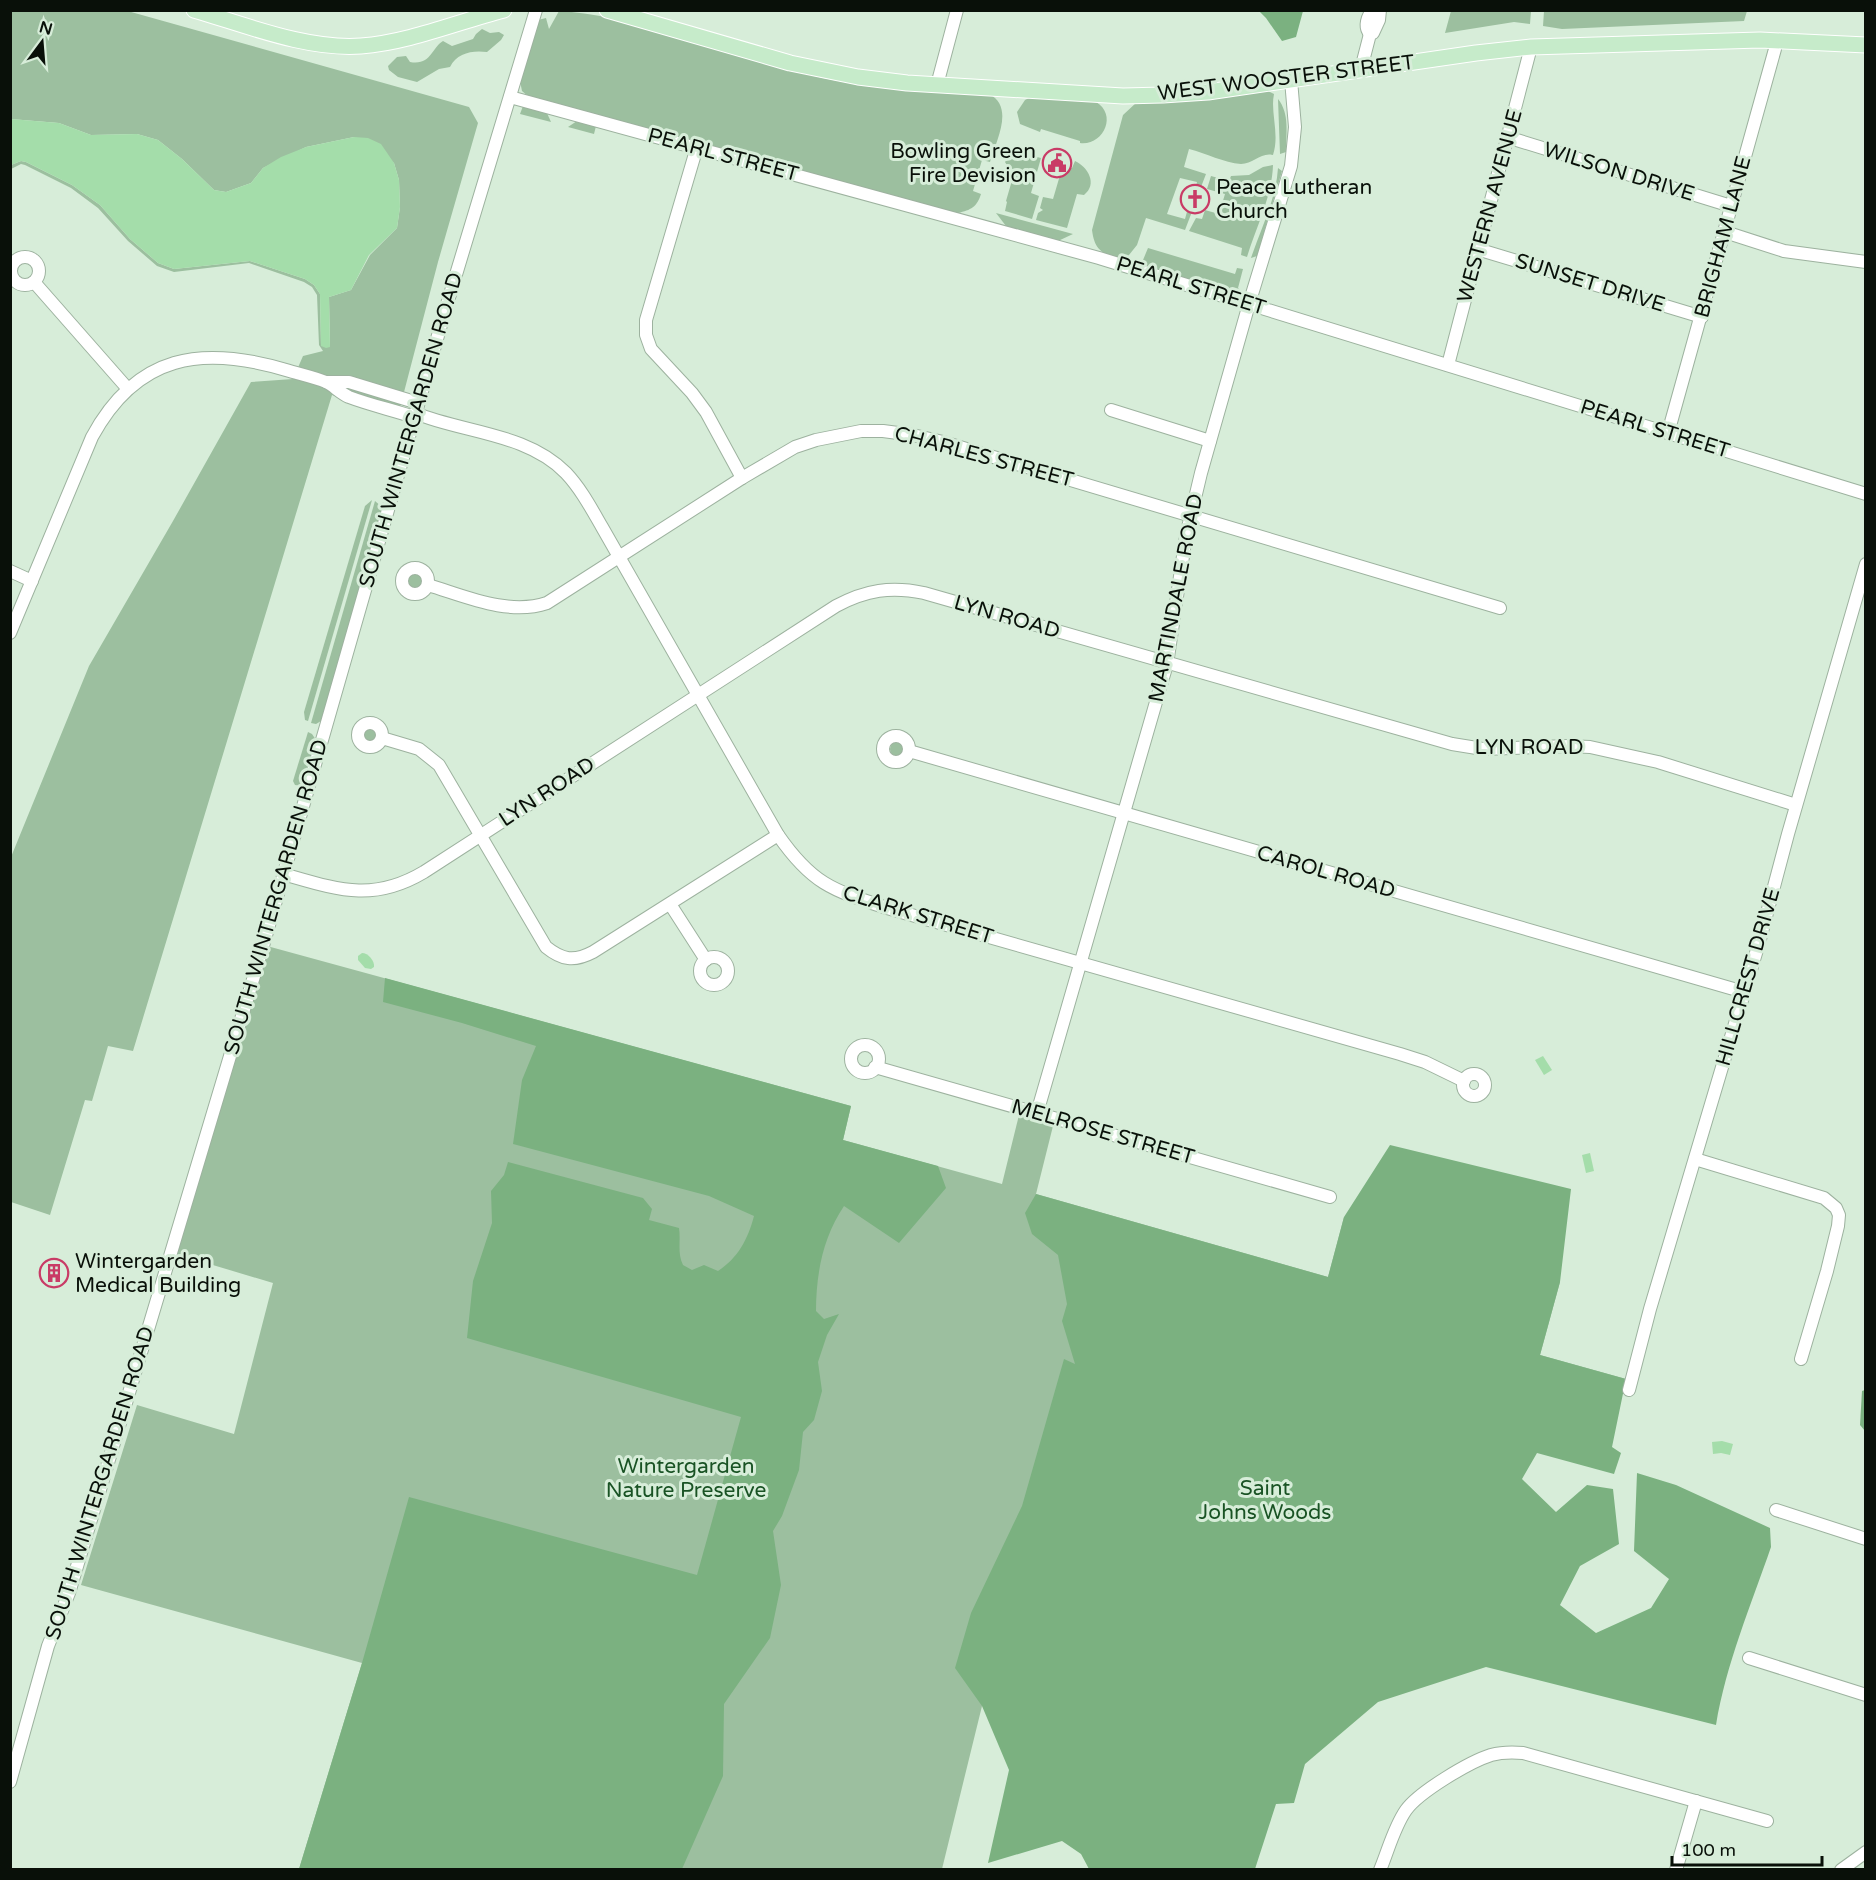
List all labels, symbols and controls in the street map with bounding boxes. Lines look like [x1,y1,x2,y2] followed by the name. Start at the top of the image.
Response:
[12,12,72,72] north arrow
[37,17,55,40] text: N
[1156,50,1416,106] street label: WEST WOOSTER STREET
[1452,107,1528,305] street label: WESTERN AVENUE
[645,123,801,187] street label: PEARL STREET
[1541,137,1697,207] street label: WILSON DRIVE
[890,139,1036,188] place label: Bowling Green Fire Devision
[1041,147,1073,179] public building icon: Bowling Green Fire Devision
[1689,153,1757,321] street label: BRIGHAM LANE
[1216,175,1372,224] place label: Peace Lutheran Church
[1179,183,1211,215] church icon: Peace Lutheran Church
[1512,248,1668,318] street label: SUNSET DRIVE
[1113,251,1269,321] street label: PEARL STREET
[354,270,468,590] street label: SOUTH WINTERGARDEN ROAD
[1577,394,1733,464] street label: PEARL STREET
[892,421,1077,493] street label: CHARLES STREET
[1144,492,1208,704] street label: MARTINDALE ROAD
[951,590,1063,644] street label: LYN ROAD
[1474,735,1584,760] street label: LYN ROAD
[219,737,333,1057] street label: SOUTH WINTERGARDEN ROAD
[494,752,600,832] street label: LYN ROAD
[1254,840,1398,904] street label: CAROL ROAD
[840,880,996,950] street label: CLARK STREET
[1711,885,1785,1069] street label: HILLCREST DRIVE
[1009,1094,1198,1170] street label: MELROSE STREET
[75,1249,241,1298] place label: Wintergarden Medical Building
[38,1257,70,1289] building icon: Wintergarden Medical Building
[40,1323,160,1643] street label: SOUTH WINTERGARDEN ROAD
[606,1454,766,1503] park label: Wintergarden Nature Preserve
[1199,1476,1331,1525] park label: Saint Johns Woods
[1672,1829,1822,1867] scale bar
[1681,1839,1736,1861] text: 100 m

